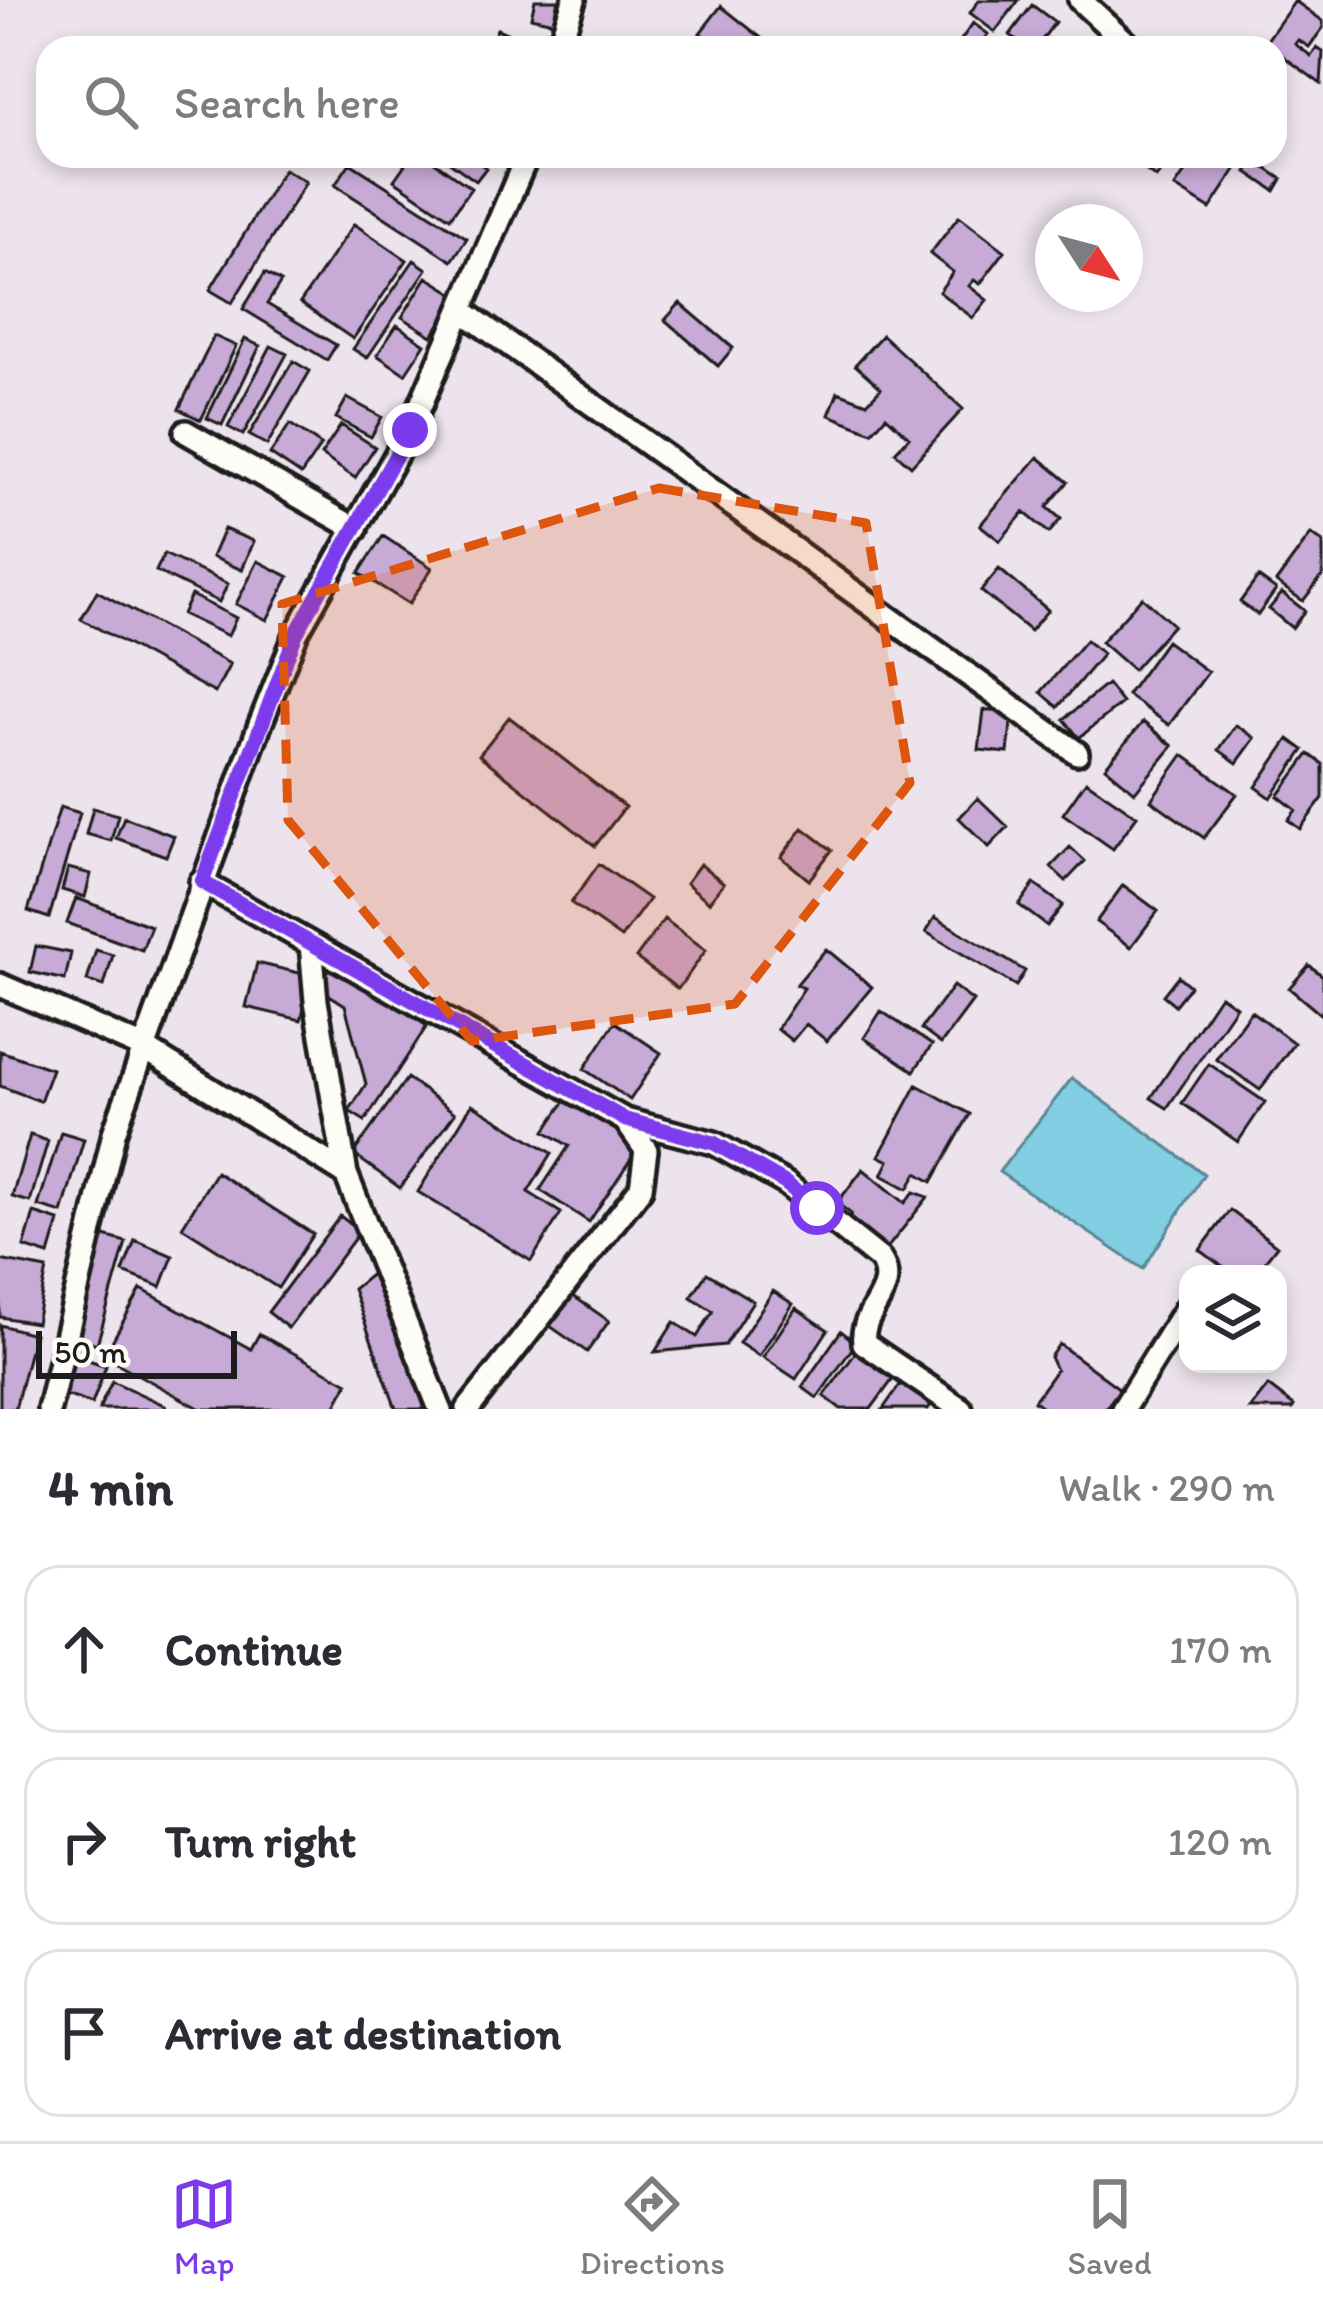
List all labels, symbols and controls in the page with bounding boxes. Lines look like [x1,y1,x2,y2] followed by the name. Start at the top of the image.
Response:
[36,36,1287,168] search box
[78,69,144,135] icon: search
[174,75,400,129] text: Search here
[1035,204,1143,312] north arrow
[383,403,437,457] route end
[790,1181,844,1235] route start
[1179,1265,1287,1373] map controls
[1179,1265,1287,1373] button: layers
[36,1325,237,1378] scale bar
[54,1332,127,1371] text: 50 m
[48,1457,173,1518] text: 4 min
[1058,1464,1275,1511] text: Walk · 290 m
[51,1616,117,1682] icon: ahead
[165,1622,343,1676] text: Continue
[1169,1626,1272,1673] text: 170 m
[51,1808,117,1874] icon: right
[165,1814,356,1868] text: Turn right
[1168,1818,1272,1865] text: 120 m
[51,2000,117,2066] icon: arrive
[165,2006,561,2060] text: Arrive at destination
[171,2171,237,2282] tab: Map
[580,2171,725,2282] tab: Directions
[1068,2171,1152,2282] tab: Saved

